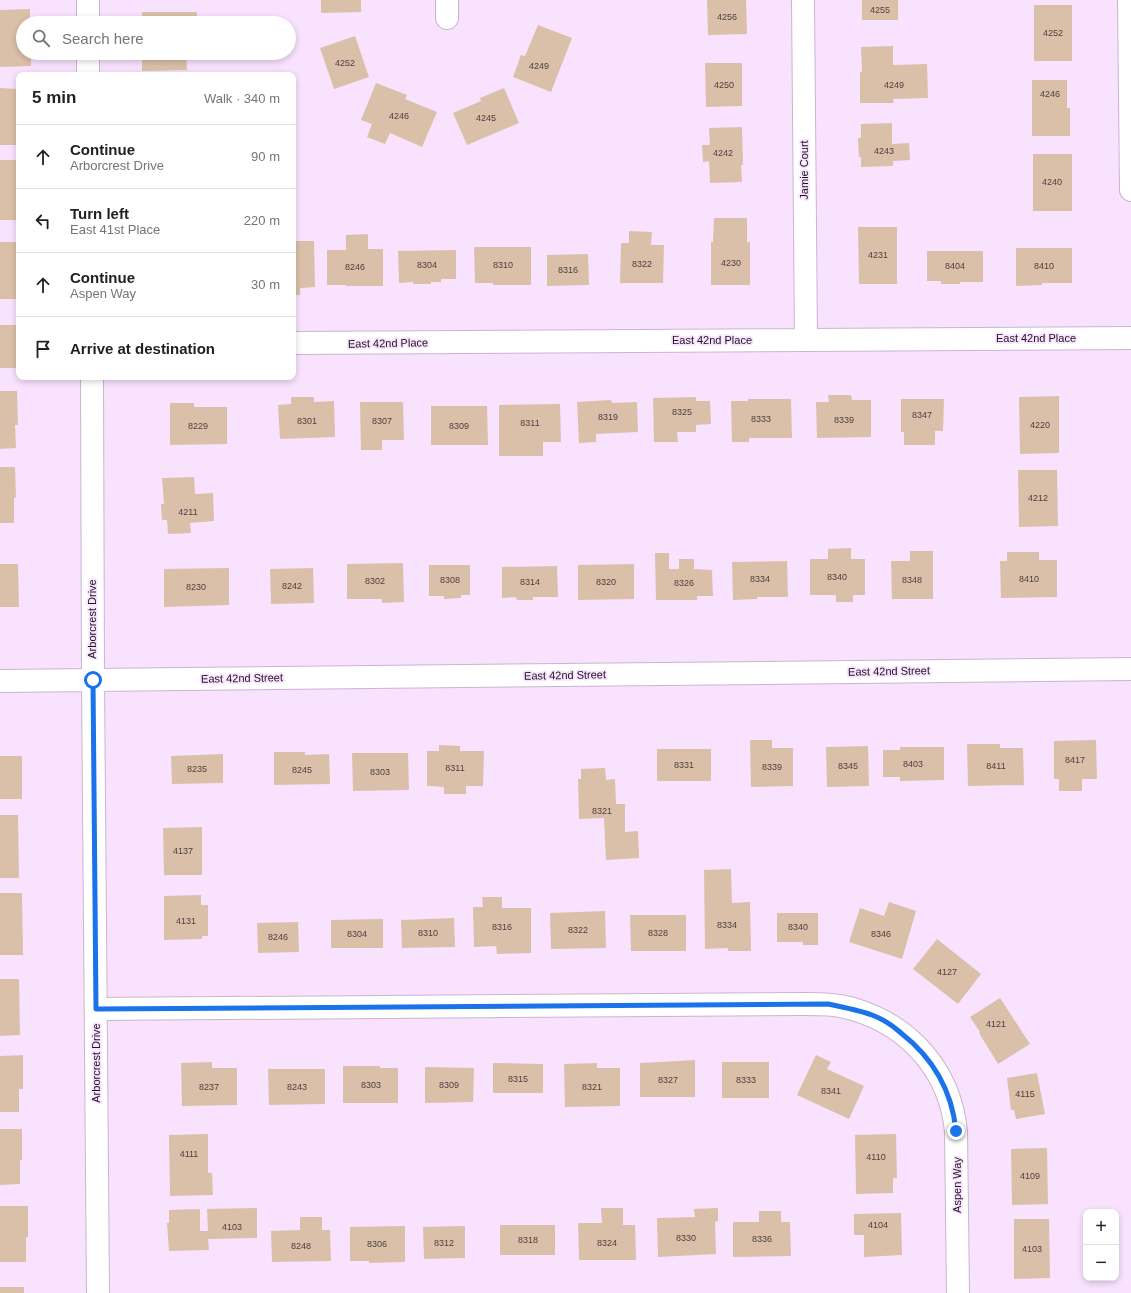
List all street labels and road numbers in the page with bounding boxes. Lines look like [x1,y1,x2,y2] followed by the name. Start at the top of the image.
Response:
[798,140,810,200] street label: Jamie Court
[996,332,1076,344] street label: East 42nd Place
[672,334,752,346] street label: East 42nd Place
[348,336,428,350] street label: East 42nd Place
[86,579,98,659] street label: Arborcrest Drive
[848,664,930,678] street label: East 42nd Street
[524,668,606,682] street label: East 42nd Street
[201,671,283,685] street label: East 42nd Street
[90,1023,102,1103] street label: Arborcrest Drive
[951,1157,963,1213] street label: Aspen Way

